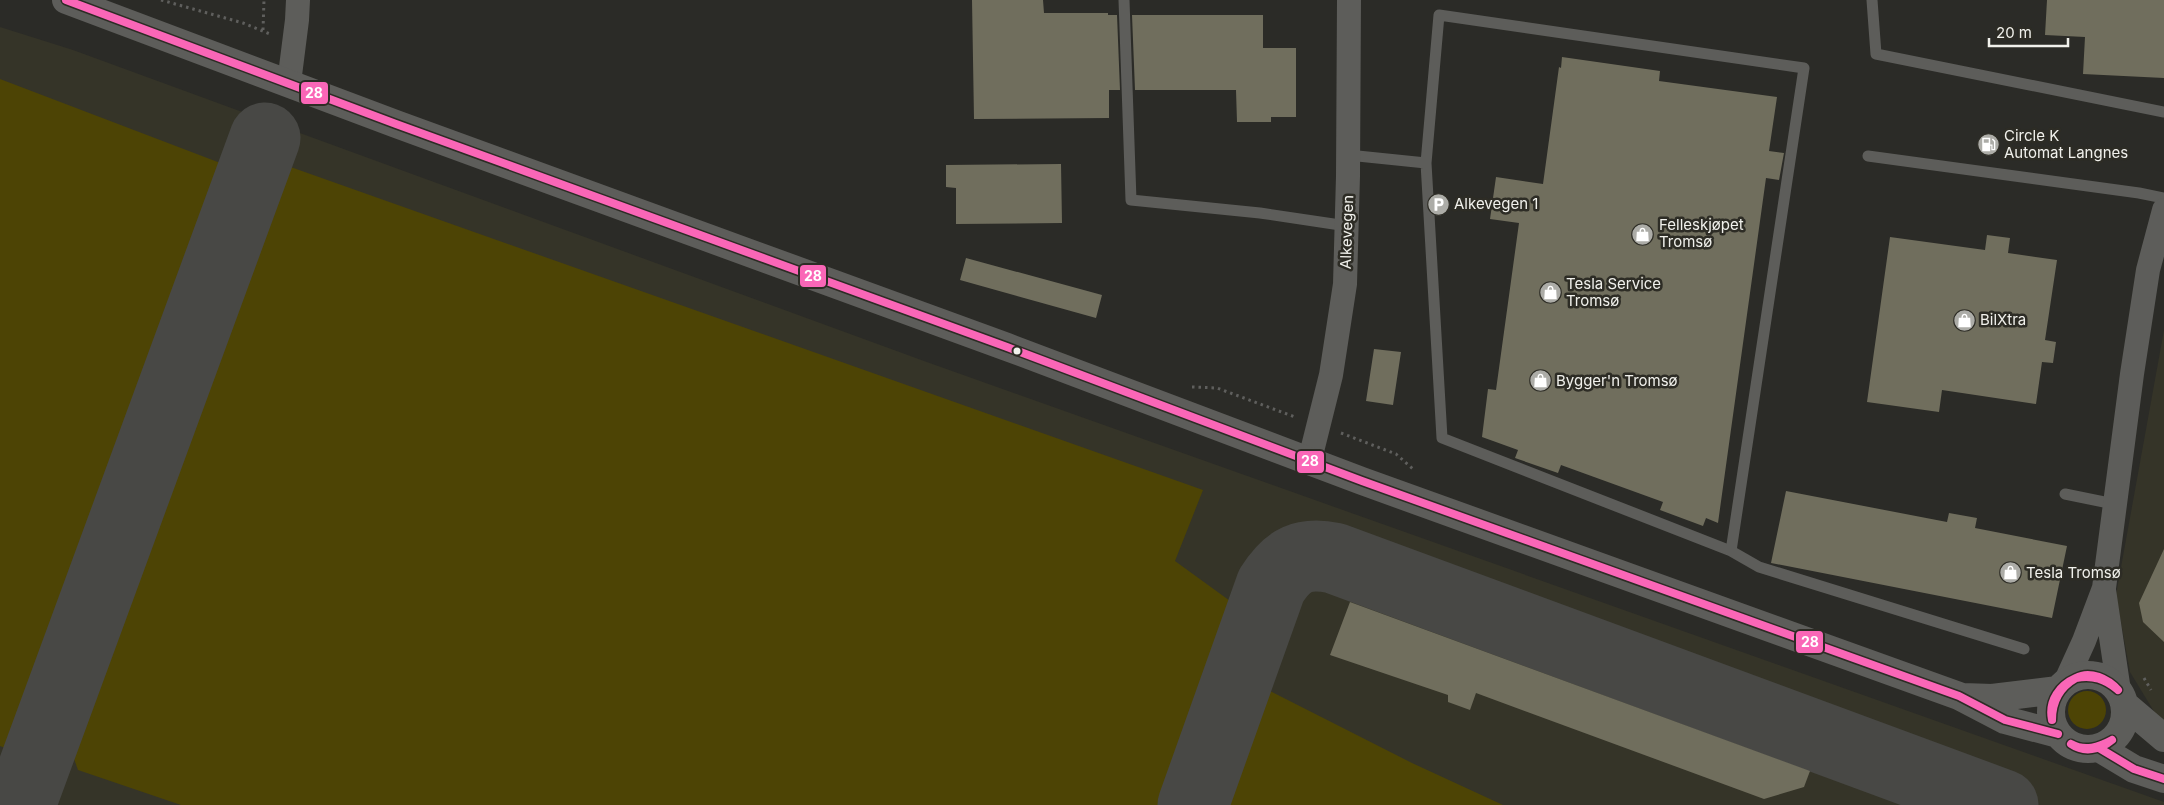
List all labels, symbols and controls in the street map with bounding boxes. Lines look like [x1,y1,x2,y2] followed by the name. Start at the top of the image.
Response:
[1989,15,2068,47] scale bar
[1996,23,2032,42] text: 20 m
[300,81,329,105] line badge: 28
[305,84,323,101] text: 28
[2004,126,2128,162] place label: Circle K Automat Langnes
[1976,133,2000,157] fuel station icon: Circle K Automat Langnes
[1426,192,1450,216] parking icon: Alkevegen 1
[1454,194,1538,213] place label: Alkevegen 1
[1336,195,1357,269] street label: Alkevegen
[1659,215,1744,251] place label: Felleskjøpet Tromsø
[1631,222,1655,246] shop icon: Felleskjøpet Tromsø
[799,264,827,288] line badge: 28
[804,267,822,284] text: 28
[1566,274,1661,310] place label: Tesla Service Tromsø
[1538,281,1562,305] shop icon: Tesla Service Tromsø
[1952,308,1976,332] shop icon: BilXtra
[1980,310,2026,329] place label: BilXtra
[1012,346,1022,356] unlabelled marker
[1528,369,1552,393] shop icon: Bygger'n Tromsø
[1556,371,1678,390] place label: Bygger'n Tromsø
[1296,450,1325,474] line badge: 28
[1301,452,1319,469] text: 28
[1998,561,2022,585] shop icon: Tesla Tromsø
[2026,563,2121,582] place label: Tesla Tromsø
[1795,630,1824,654] line badge: 28
[1801,633,1819,650] text: 28

